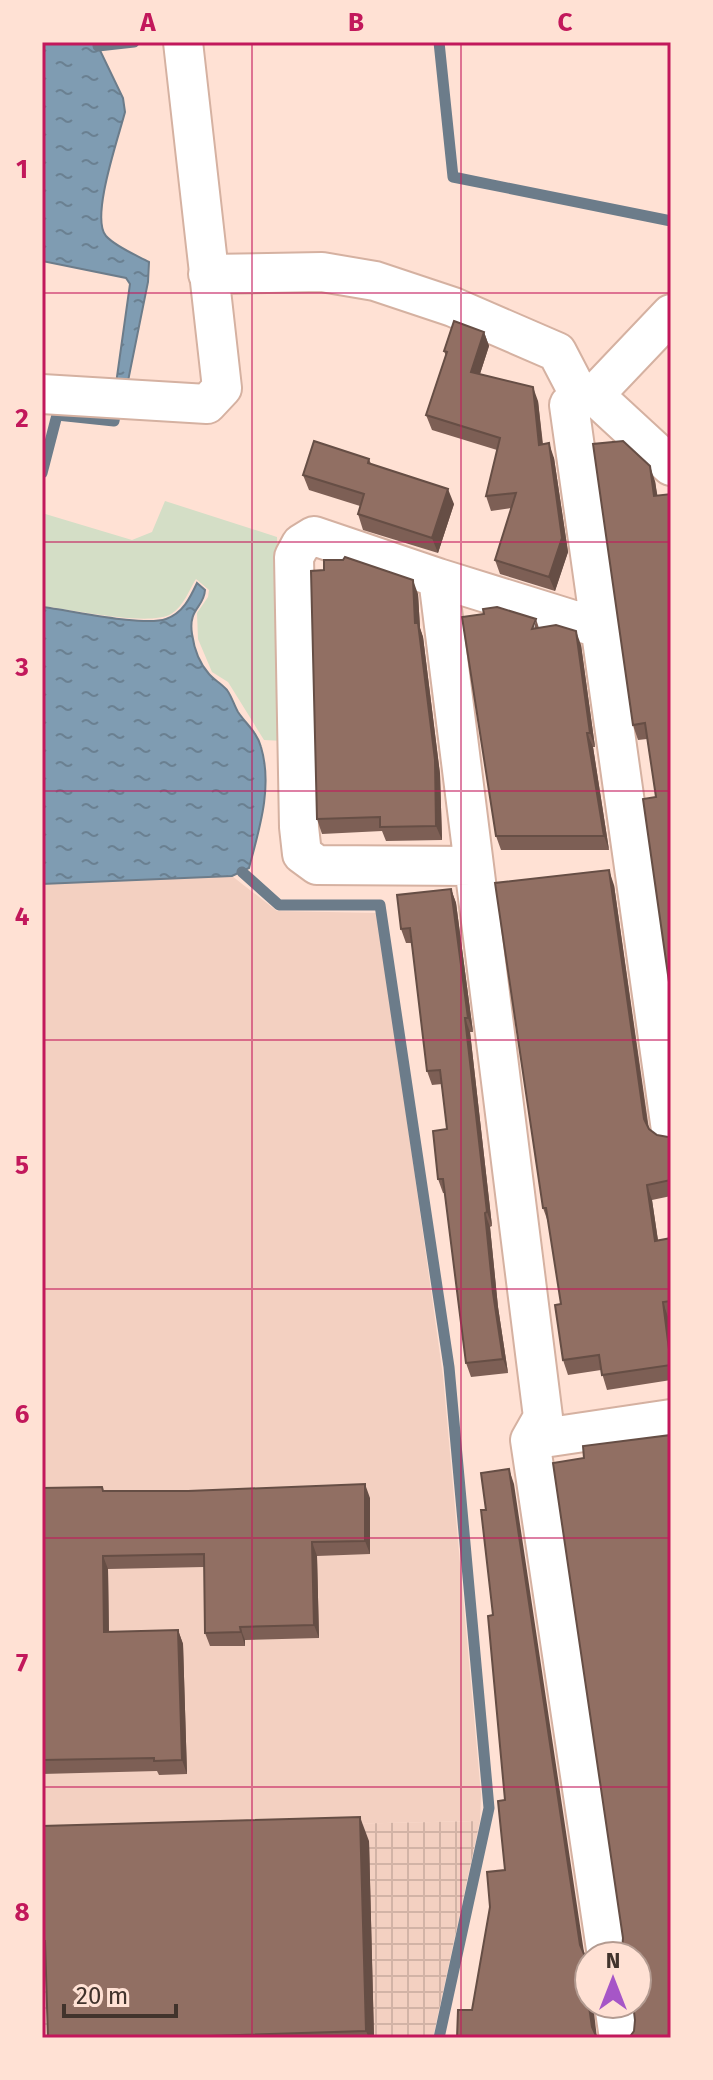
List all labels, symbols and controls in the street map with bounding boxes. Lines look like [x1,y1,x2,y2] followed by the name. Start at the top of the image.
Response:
[139,7,156,38] text: A
[348,7,364,38] text: B
[558,7,573,38] text: C
[16,154,28,185] text: 1
[15,403,29,434] text: 2
[14,652,29,683] text: 3
[15,901,30,932] text: 4
[15,1150,29,1181] text: 5
[15,1399,30,1430] text: 6
[16,1648,28,1679] text: 7
[14,1897,30,1928] text: 8
[573,1940,653,2020] north arrow
[606,1947,620,1974] text: N
[64,1968,176,2018] scale bar
[76,1982,128,2010] text: 20 m

